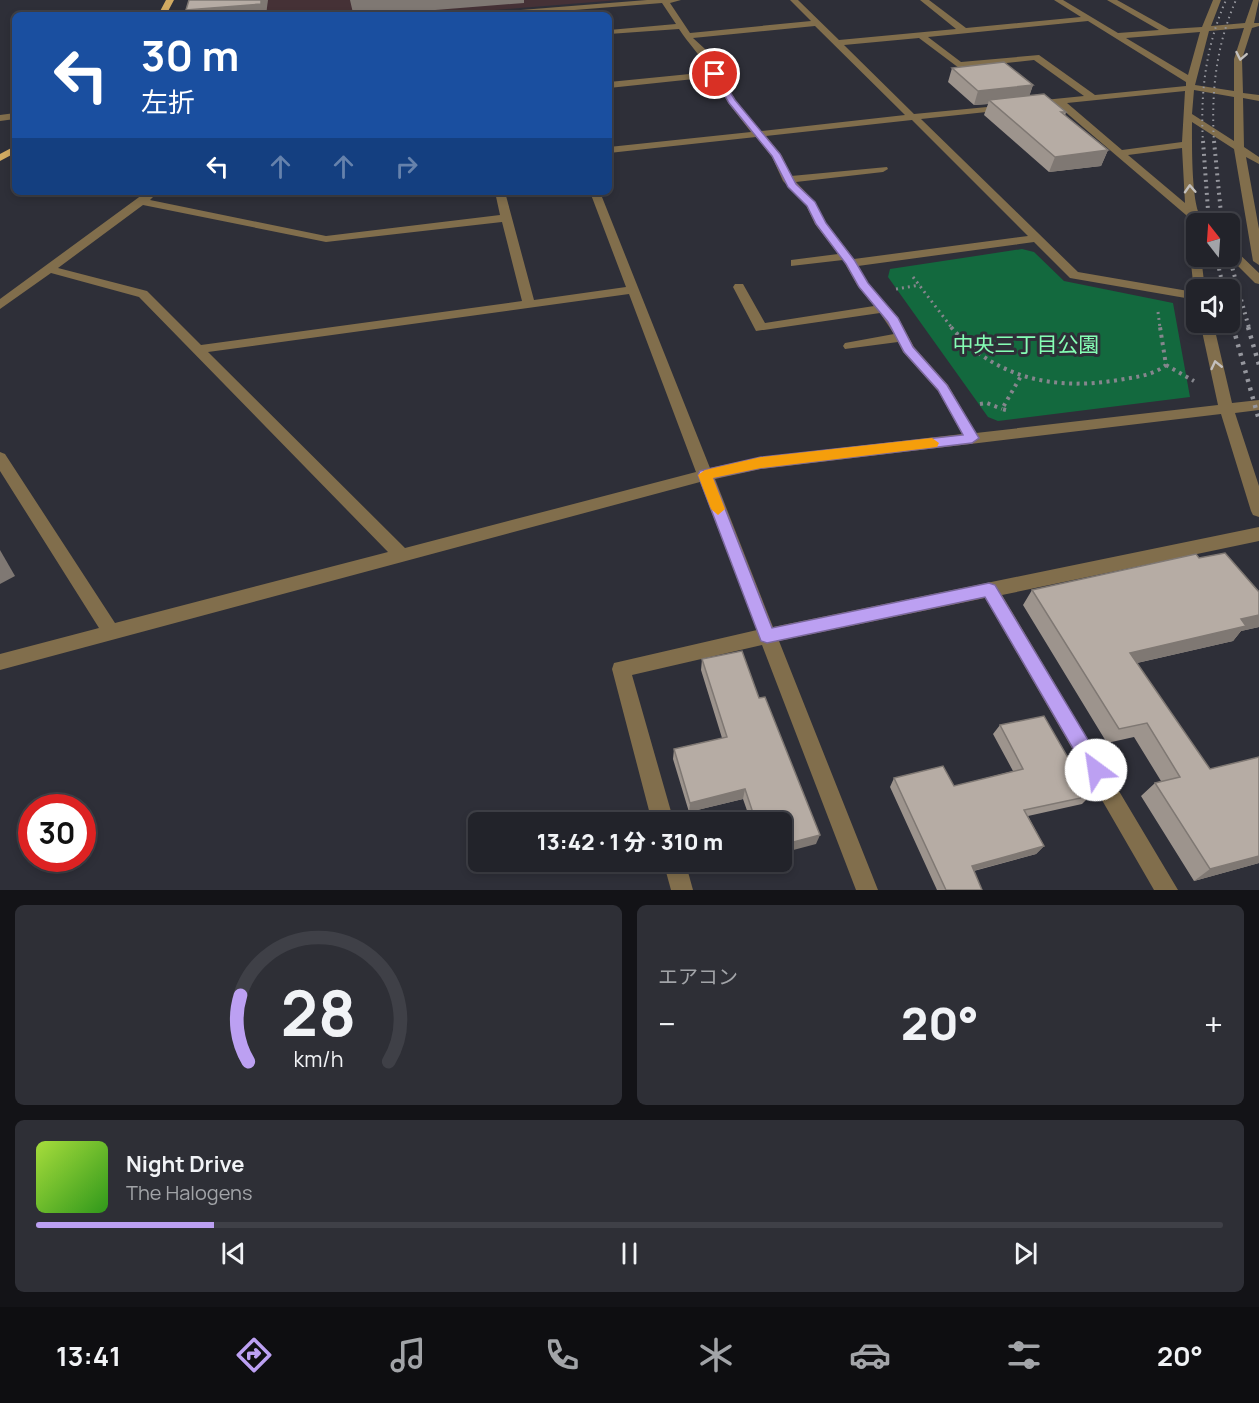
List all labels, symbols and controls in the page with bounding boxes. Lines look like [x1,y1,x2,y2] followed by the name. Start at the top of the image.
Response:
[141,26,239,84] text: 30 m
[42,36,120,114] icon: left
[689,48,740,99] pin
[1235,51,1248,61] one-way arrow
[698,57,731,90] icon: arrive
[141,83,195,120] text: 左折
[201,150,234,183] icon: left
[264,150,297,183] icon: ahead
[327,150,360,183] icon: ahead
[390,150,423,183] icon: right
[1184,185,1197,194] one-way arrow
[1186,213,1240,267] north arrow
[1186,213,1240,333] map controls
[1186,279,1240,333] button: sound
[953,330,1100,358] park label: 中央三丁目公園
[1211,360,1224,370] one-way arrow
[1064,738,1128,802] position arrow
[18,794,96,872] speed limit sign: 30
[537,827,723,857] text: 13:42 · 1 分 · 310 m
[658,963,738,990] text: エアコン
[281,969,356,1055] text: 28
[901,992,979,1054] text: 20°
[658,1001,676,1046] text: −
[1204,1001,1223,1046] text: +
[294,1044,343,1073] text: km/h
[126,1149,245,1179] text: Night Drive
[126,1179,252,1206] text: The Halogens
[217,1237,250,1270] icon: previous
[613,1237,646,1270] icon: pause
[1009,1237,1042,1270] icon: next
[233,1334,275,1376] icon: directions
[387,1334,429,1376] icon: music
[541,1334,583,1376] icon: phone
[695,1334,737,1376] icon: climate
[849,1334,891,1376] icon: car
[1003,1334,1045,1376] icon: filters
[56,1337,121,1374] text: 13:41
[1157,1337,1203,1374] text: 20°

